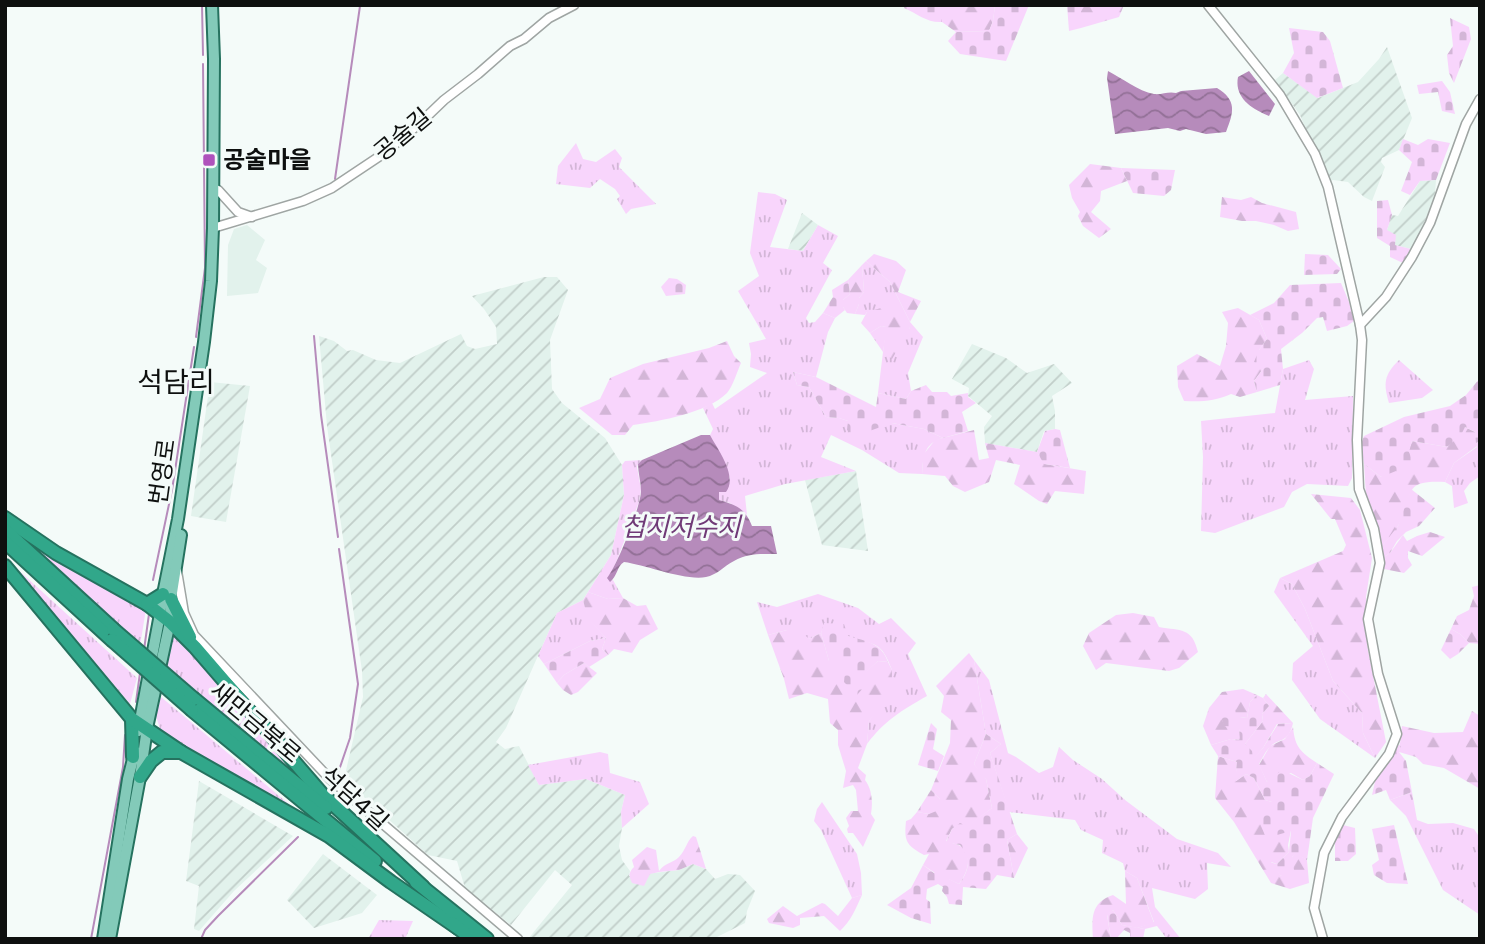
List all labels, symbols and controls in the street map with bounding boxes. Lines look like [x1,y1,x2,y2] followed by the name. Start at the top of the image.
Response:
[368,103,438,167] street label: 공술길
[223,146,311,175] place label: 공술마을
[201,152,217,168] marker: 공술마을
[137,366,215,400] district label: 석담리
[144,437,182,507] street label: 번영로
[621,512,743,543] water label: 첩지저수지
[203,676,307,770] street label: 새만금북로
[314,761,394,837] street label: 석담4길

